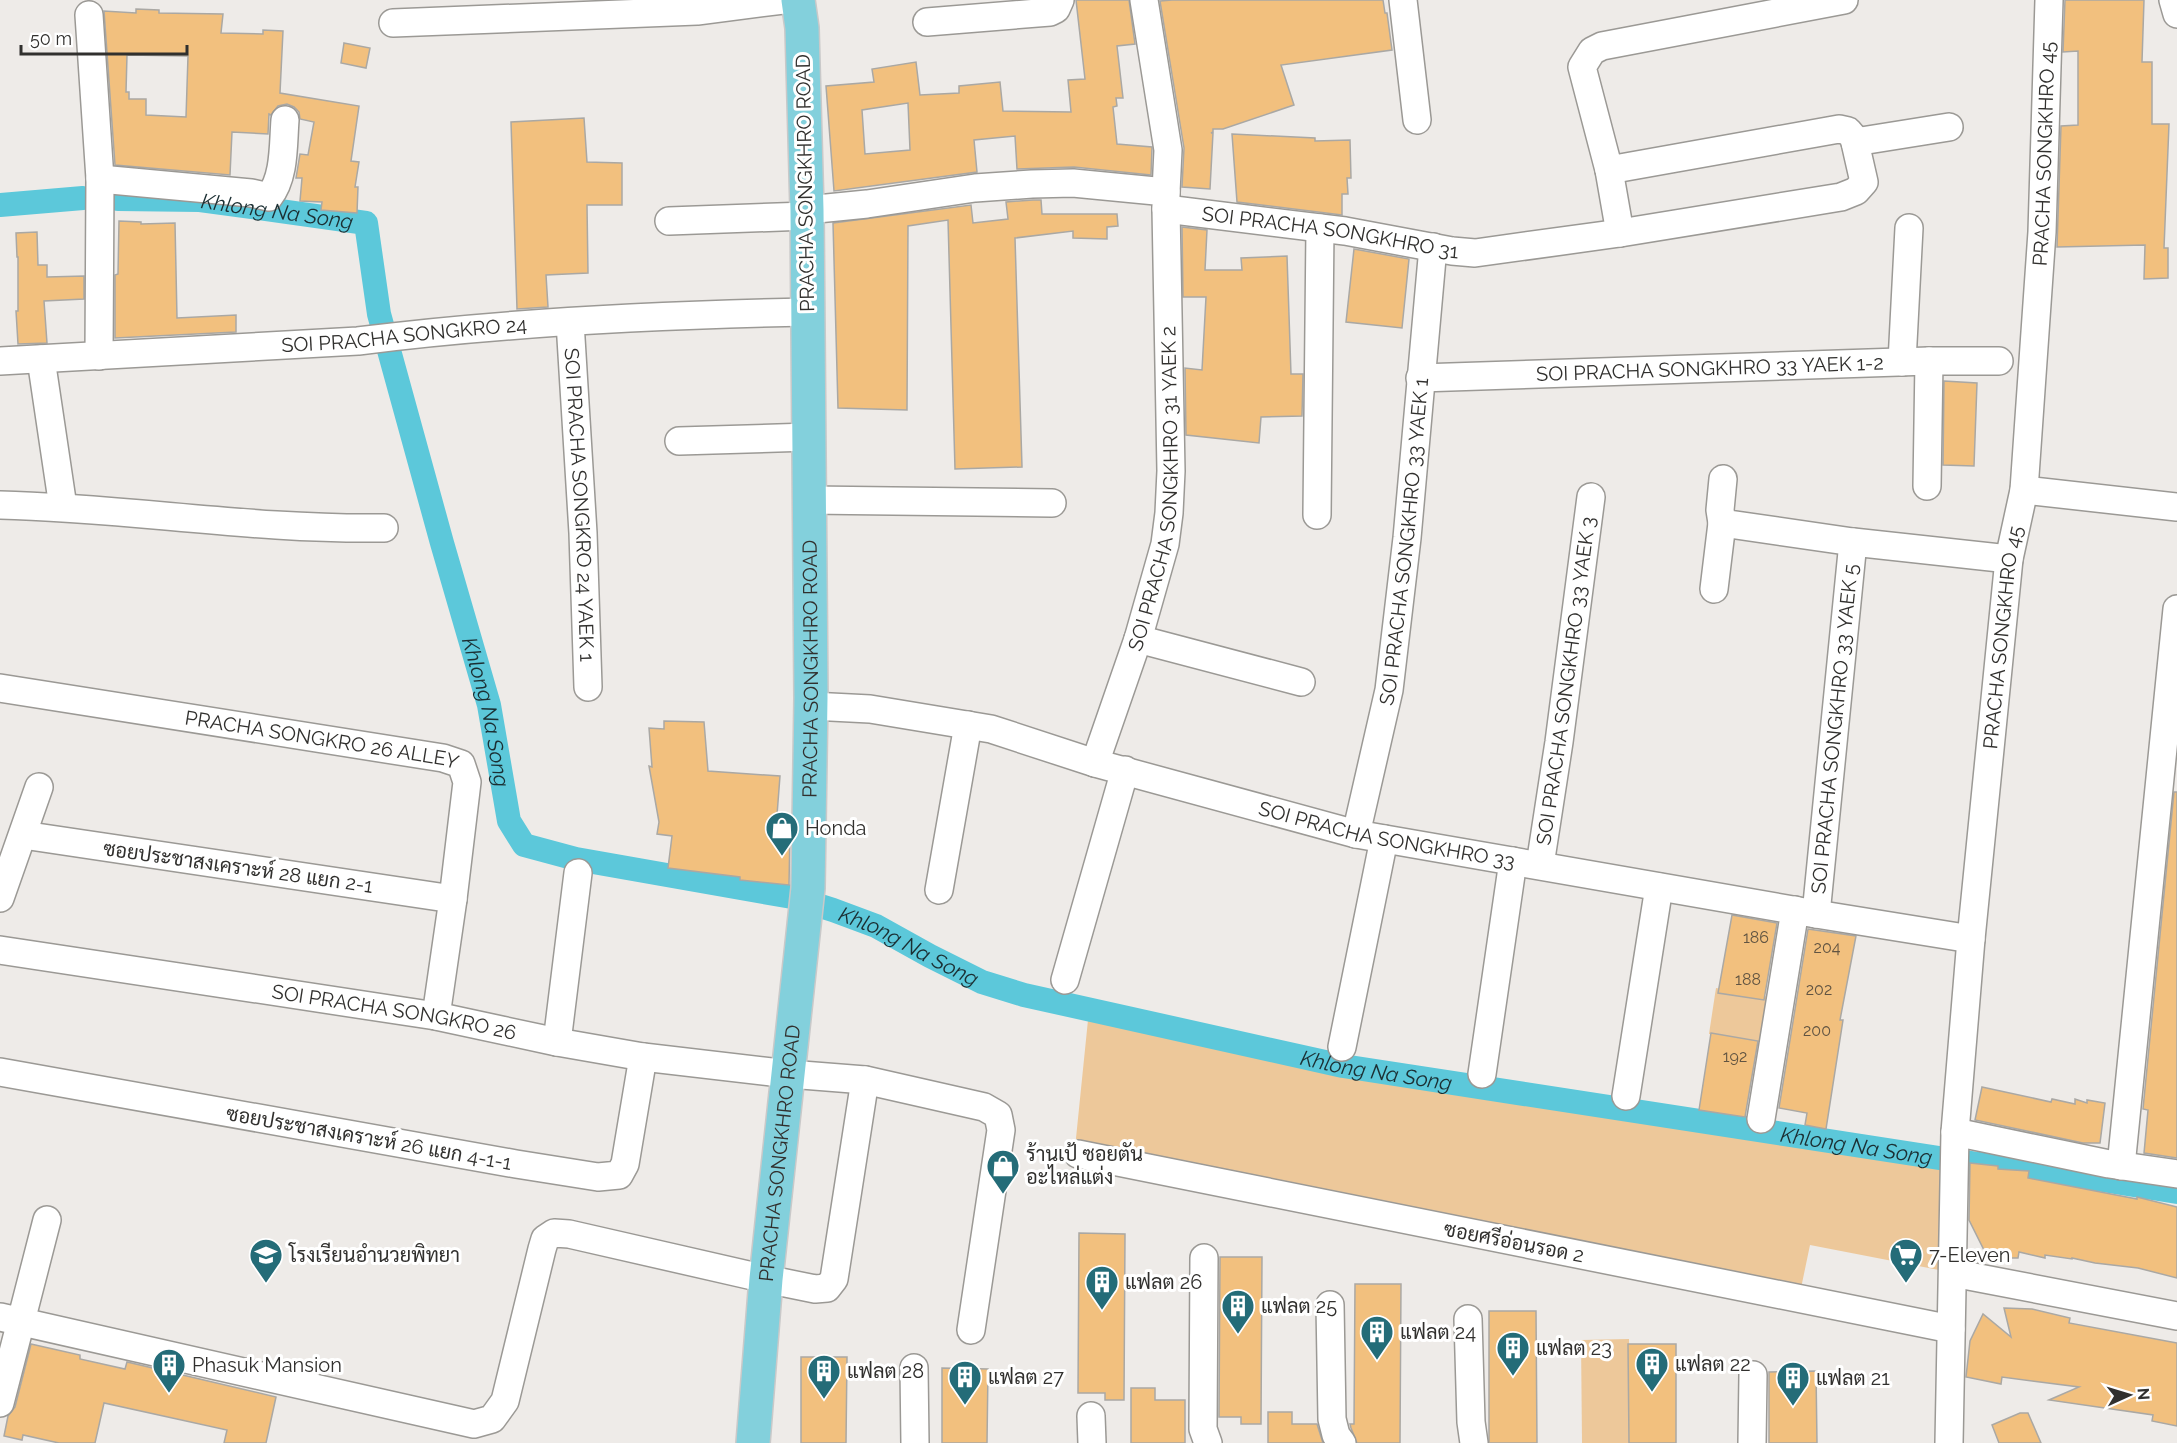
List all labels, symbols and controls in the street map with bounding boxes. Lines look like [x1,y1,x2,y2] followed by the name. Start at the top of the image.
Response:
[21,18,188,56] scale bar
[30,28,72,49] text: 50 m
[2028,41,2060,267] street label: PRACHA SONGKHRO 45
[791,54,819,312] street label: PRACHA SONGKHRO ROAD
[200,188,355,234] water label: Khlong Na Song
[1201,202,1460,264] street label: SOI PRACHA SONGKHRO 31
[281,312,528,357] street label: SOI PRACHA SONGKRO 24
[1123,326,1183,654] street label: SOI PRACHA SONGKHRO 31 YAEK 2
[560,347,599,663] street label: SOI PRACHA SONGKRO 24 YAEK 1
[1536,351,1884,386] street label: SOI PRACHA SONGKHRO 33 YAEK 1-2
[1374,376,1433,708] street label: SOI PRACHA SONGKHRO 33 YAEK 1
[1531,515,1600,847] street label: SOI PRACHA SONGKHRO 33 YAEK 3
[1978,523,2028,750] street label: PRACHA SONGKHRO 45
[797,540,823,798] street label: PRACHA SONGKHRO ROAD
[1806,563,1863,895] street label: SOI PRACHA SONGKHRO 33 YAEK 5
[457,634,515,789] water label: Khlong Na Song
[183,705,462,774] street label: PRACHA SONGKRO 26 ALLEY
[1256,796,1517,873] street label: SOI PRACHA SONGKHRO 33
[764,810,800,857] shop icon: Honda
[805,816,867,840] place label: Honda
[102,834,375,898] street label: ซอยประชาสงเคราะห์ 28 แยก 2-1
[836,901,983,991] water label: Khlong Na Song
[1743,928,1769,947] house number: 186
[1814,938,1841,957] house number: 204
[1735,970,1761,989] house number: 188
[270,979,519,1045] street label: SOI PRACHA SONGKRO 26
[1806,980,1832,999] house number: 202
[1803,1021,1831,1040] house number: 200
[754,1024,805,1283] street label: PRACHA SONGKHRO ROAD
[1298,1044,1454,1095] water label: Khlong Na Song
[1723,1047,1747,1066] house number: 192
[225,1099,514,1175] street label: ซอยประชาสงเคราะห์ 26 แยก 4-1-1
[1779,1121,1934,1169] water label: Khlong Na Song
[1026,1142,1143,1189] place label: ร้านเป้ ซอยตัน อะไหล่แต่ง
[985,1148,1021,1195] shop icon: ร้านเป้ ซอยตัน อะไหล่แต่ง
[1442,1216,1586,1267] street label: ซอยศรีอ่อนรอด 2
[248,1237,284,1284] school or university icon: โรงเรียนอำนวยพิทยา
[1888,1237,1924,1284] supermarket icon: 7-Eleven
[288,1242,460,1267] place label: โรงเรียนอำนวยพิทยา
[1929,1243,2010,1267] place label: 7-Eleven
[1084,1264,1120,1311] building icon: แฟลต 26
[1125,1270,1202,1294] place label: แฟลต 26
[1220,1288,1256,1335] building icon: แฟลต 25
[1261,1294,1337,1318] place label: แฟลต 25
[1359,1314,1395,1361] building icon: แฟลต 24
[1400,1320,1476,1344] place label: แฟลต 24
[1495,1330,1531,1377] building icon: แฟลต 23
[1536,1336,1612,1360] place label: แฟลต 23
[1634,1346,1670,1393] building icon: แฟลต 22
[151,1347,187,1394] building icon: Phasuk Mansion
[1675,1352,1751,1376] place label: แฟลต 22
[192,1353,342,1377] place label: Phasuk Mansion
[806,1353,842,1400] building icon: แฟลต 28
[847,1359,924,1383] place label: แฟลต 28
[947,1359,983,1406] building icon: แฟลต 27
[1775,1360,1811,1407] building icon: แฟลต 21
[988,1365,1064,1389] place label: แฟลต 27
[2099,1365,2159,1425] north arrow
[1816,1366,1890,1390] place label: แฟลต 21
[2134,1387,2153,1401] text: N

